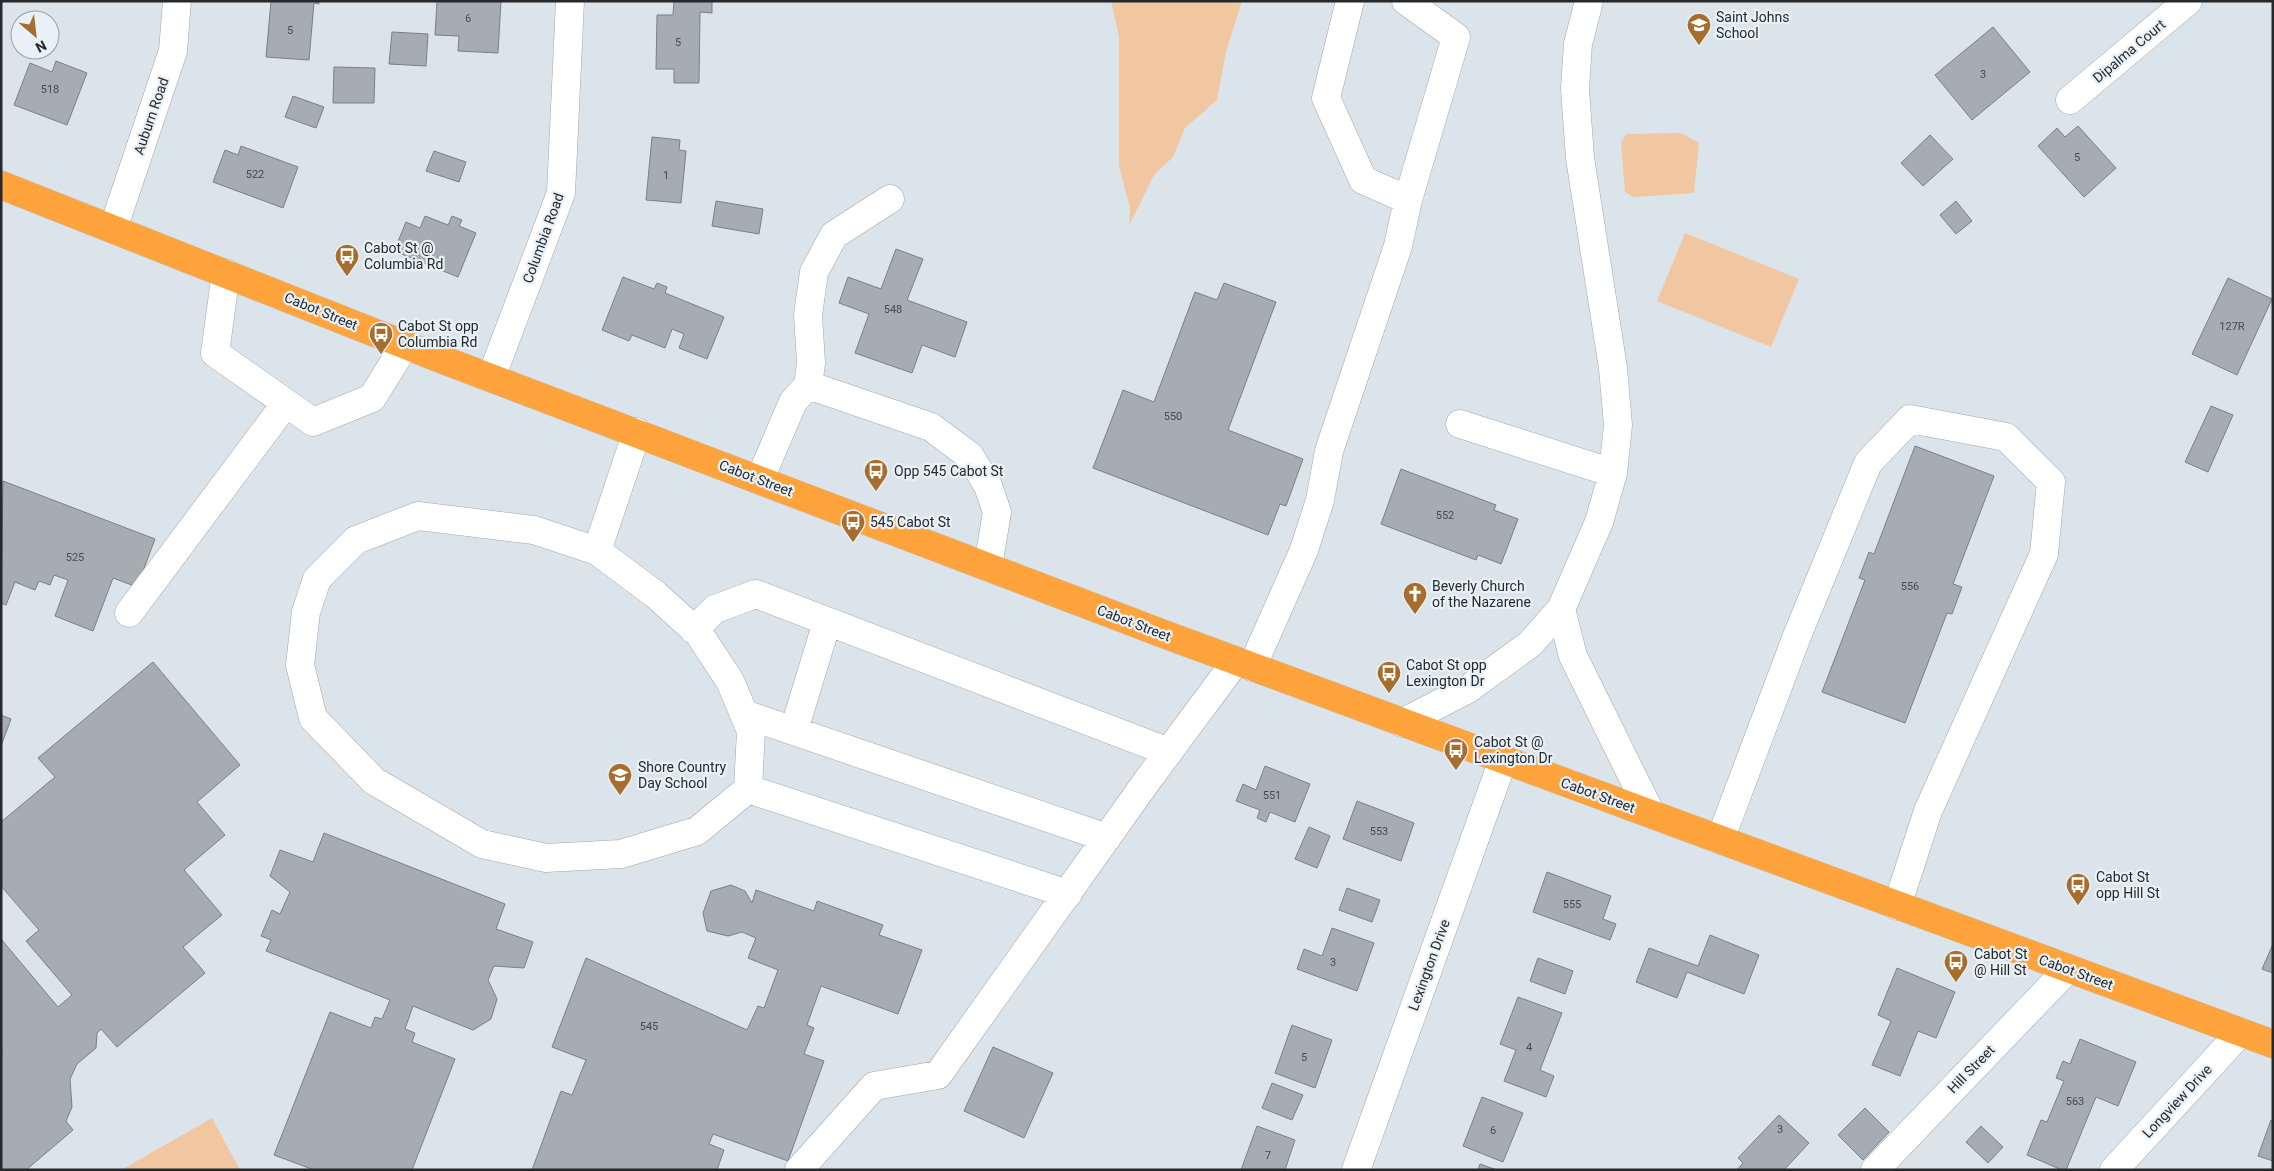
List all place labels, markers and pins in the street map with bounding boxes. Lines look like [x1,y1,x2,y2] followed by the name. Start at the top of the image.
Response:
[1716,9,1790,41] place label: Saint Johns School
[1686,12,1712,46] school or university icon: Saint Johns School
[364,240,443,272] place label: Cabot St @ Columbia Rd
[334,243,360,277] bus stop icon: Cabot St @ Columbia Rd
[398,318,479,350] place label: Cabot St opp Columbia Rd
[368,321,394,355] bus stop icon: Cabot St opp Columbia Rd
[863,458,889,492] bus stop icon: Opp 545 Cabot St
[894,463,1004,479] place label: Opp 545 Cabot St
[840,509,866,543] bus stop icon: 545 Cabot St
[870,514,951,530] place label: 545 Cabot St
[1432,578,1531,610] place label: Beverly Church of the Nazarene
[1402,581,1428,615] church icon: Beverly Church of the Nazarene
[1406,657,1487,689] place label: Cabot St opp Lexington Dr
[1376,660,1402,694] bus stop icon: Cabot St opp Lexington Dr
[1474,734,1553,766] place label: Cabot St @ Lexington Dr
[1443,737,1469,771] bus stop icon: Cabot St @ Lexington Dr
[638,759,727,791] place label: Shore Country Day School
[607,762,633,796] school or university icon: Shore Country Day School
[2096,869,2160,901] place label: Cabot St opp Hill St
[2065,872,2091,906] bus stop icon: Cabot St opp Hill St
[1974,946,2028,978] place label: Cabot St @ Hill St
[1943,949,1969,983] bus stop icon: Cabot St @ Hill St

